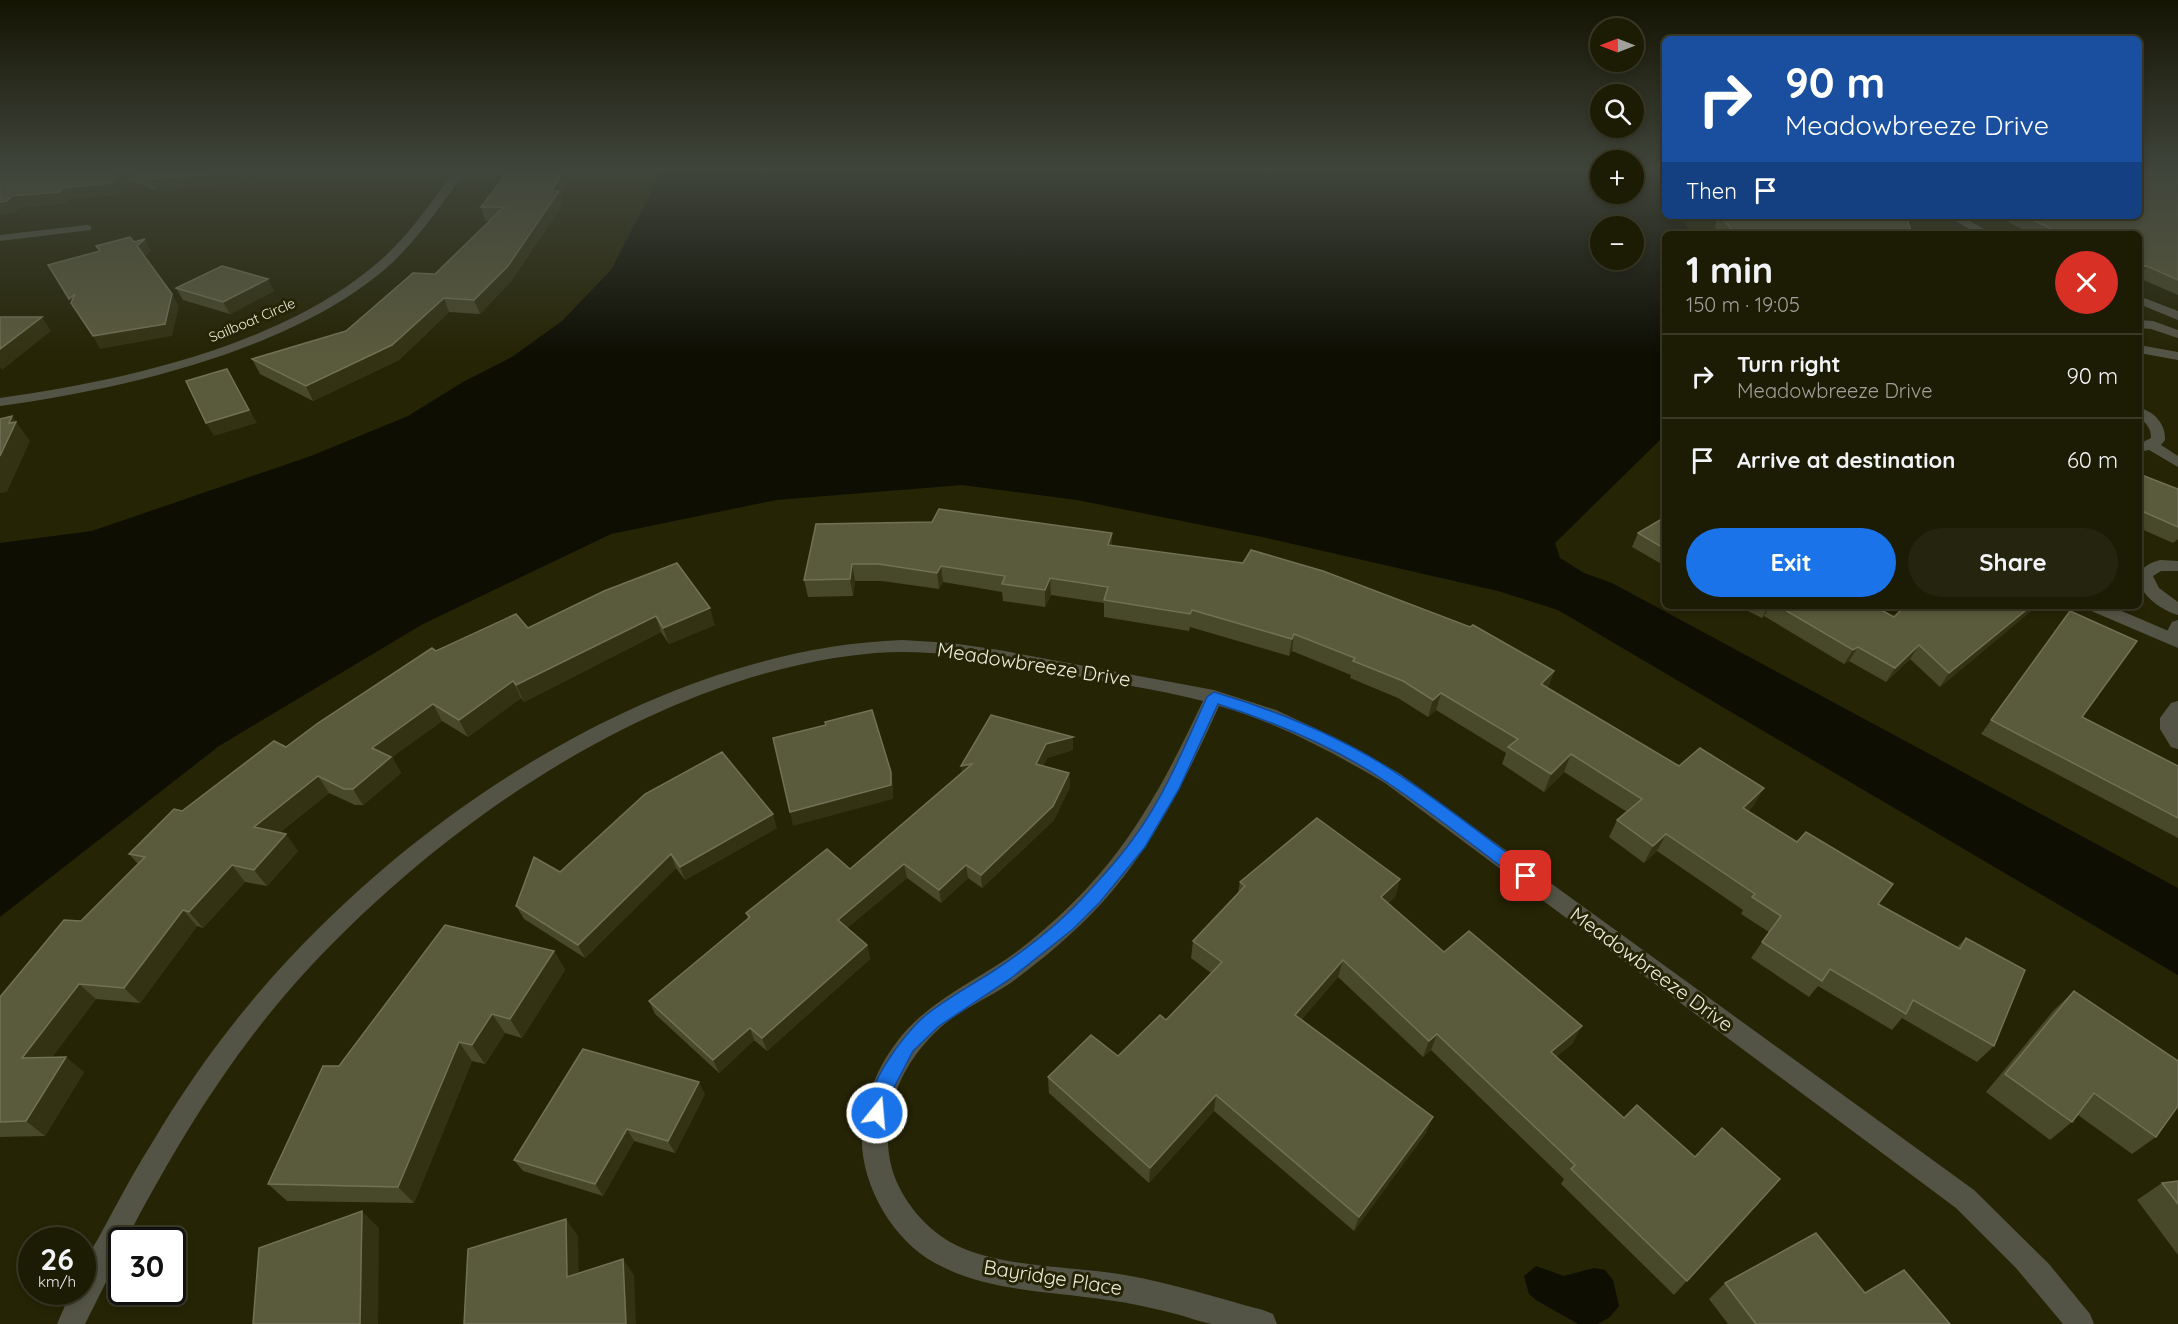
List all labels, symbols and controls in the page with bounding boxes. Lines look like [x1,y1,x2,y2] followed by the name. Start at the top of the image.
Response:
[1590,18,1644,72] north arrow
[1590,18,1644,270] map controls
[1785,56,1885,109] text: 90 m
[1686,60,1764,138] icon: right
[1590,84,1644,138] button: search
[1785,108,2049,142] text: Meadowbreeze Drive
[1590,150,1644,204] button: +
[1749,174,1782,207] icon: arrive
[1686,177,1737,205] text: Then
[1590,216,1644,270] button: −
[1686,247,1773,292] text: 1 min
[2055,251,2118,314] button: close
[1686,292,1800,317] text: 150 m · 19:05
[206,294,298,346] street label: Sailboat Circle
[1737,350,1841,378] text: Turn right
[1686,360,1719,393] icon: right
[2067,362,2118,390] text: 90 m
[1737,378,1933,403] text: Meadowbreeze Drive
[1686,444,1719,477] icon: arrive
[1737,446,1955,474] text: Arrive at destination
[2067,446,2118,474] text: 60 m
[1686,528,1896,597] button: Exit
[1908,528,2118,597] button: Share
[935,636,1133,692] street label: Meadowbreeze Drive
[1500,850,1551,901] pin
[1509,859,1542,892] icon: arrive
[1566,901,1738,1037] street label: Meadowbreeze Drive
[845,1081,909,1145] position arrow
[108,1227,186,1305] speed limit sign: 30
[40,1240,74,1278] text: 26
[982,1254,1124,1300] street label: Bayridge Place
[38,1272,76,1291] text: km/h

